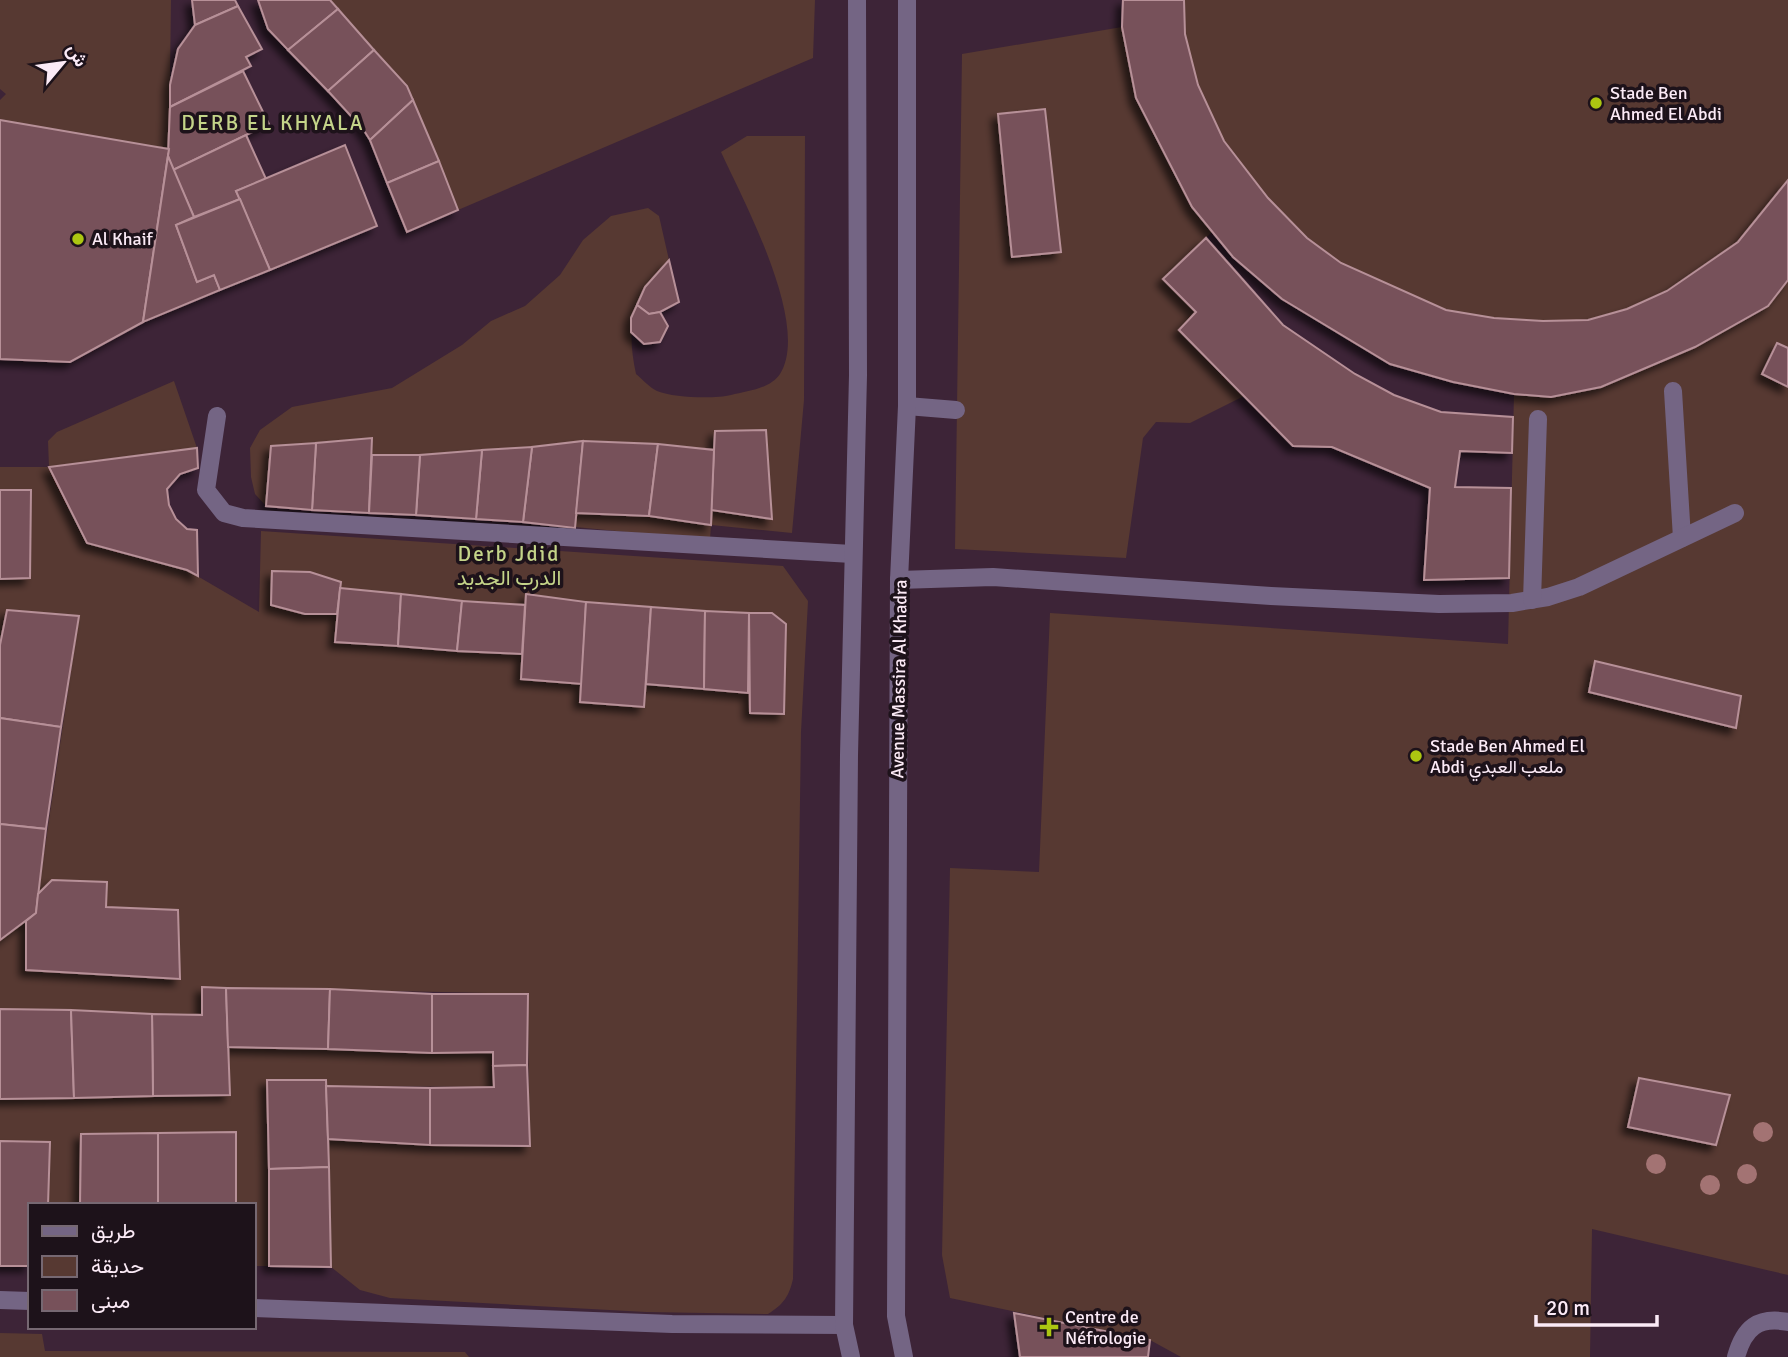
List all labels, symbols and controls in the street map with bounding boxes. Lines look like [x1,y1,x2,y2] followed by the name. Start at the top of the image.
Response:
[28,28,98,98] north arrow
[61,39,93,71] text: ش
[1610,82,1722,125] place label: Stade Ben Ahmed El Abdi
[1588,95,1604,111] marker: Stade Ben Ahmed El Abdi
[181,110,365,136] district label: DERB EL KHYALA
[92,228,154,250] place label: Al Khaif
[70,231,86,247] marker: Al Khaif
[457,541,561,591] district label: Derb Jdid الدرب الجديد
[886,579,912,779] street label: Avenue Massira Al Khadra
[1430,735,1585,782] place label: Stade Ben Ahmed El Abdi ملعب العبدي
[1408,748,1424,764] marker: Stade Ben Ahmed El Abdi ملعب العبدي
[28,1203,256,1329] legend
[91,1218,136,1244] text: طريق
[91,1253,144,1279] text: حديقة
[1536,1284,1657,1328] scale bar
[91,1288,130,1314] text: مبنى
[1546,1295,1590,1321] text: 20 m
[1065,1306,1146,1349] place label: Centre de Néfrologie
[1039,1317,1059,1337] marker: Centre de Néfrologie

